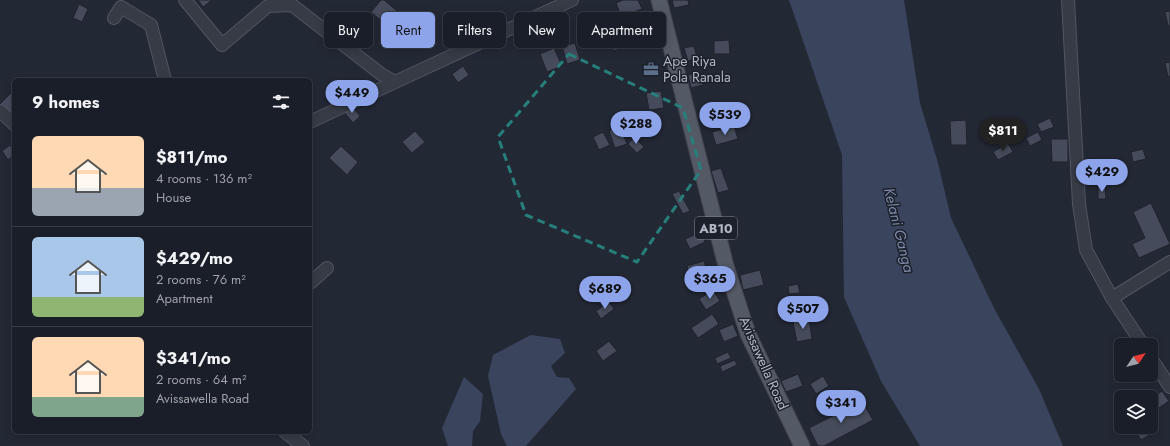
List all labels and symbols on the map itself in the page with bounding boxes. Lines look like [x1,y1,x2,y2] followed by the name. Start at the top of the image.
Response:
[663,51,731,87] place label: Ape Riya Pola Ranala
[642,60,660,78] office icon: Ape Riya Pola Ranala
[328,80,376,114] pin: $449
[701,102,749,136] pin: $539
[612,111,660,145] pin: $288
[979,118,1027,152] pin: $811
[1078,159,1126,193] pin: $429
[878,185,920,275] water label: Kelani Ganga
[695,217,737,239] road number: AB10
[686,266,734,300] pin: $365
[581,276,629,310] pin: $689
[779,296,827,330] pin: $507
[734,313,794,413] street label: Avissawella Road
[1114,338,1158,382] north arrow
[817,390,865,424] pin: $341

